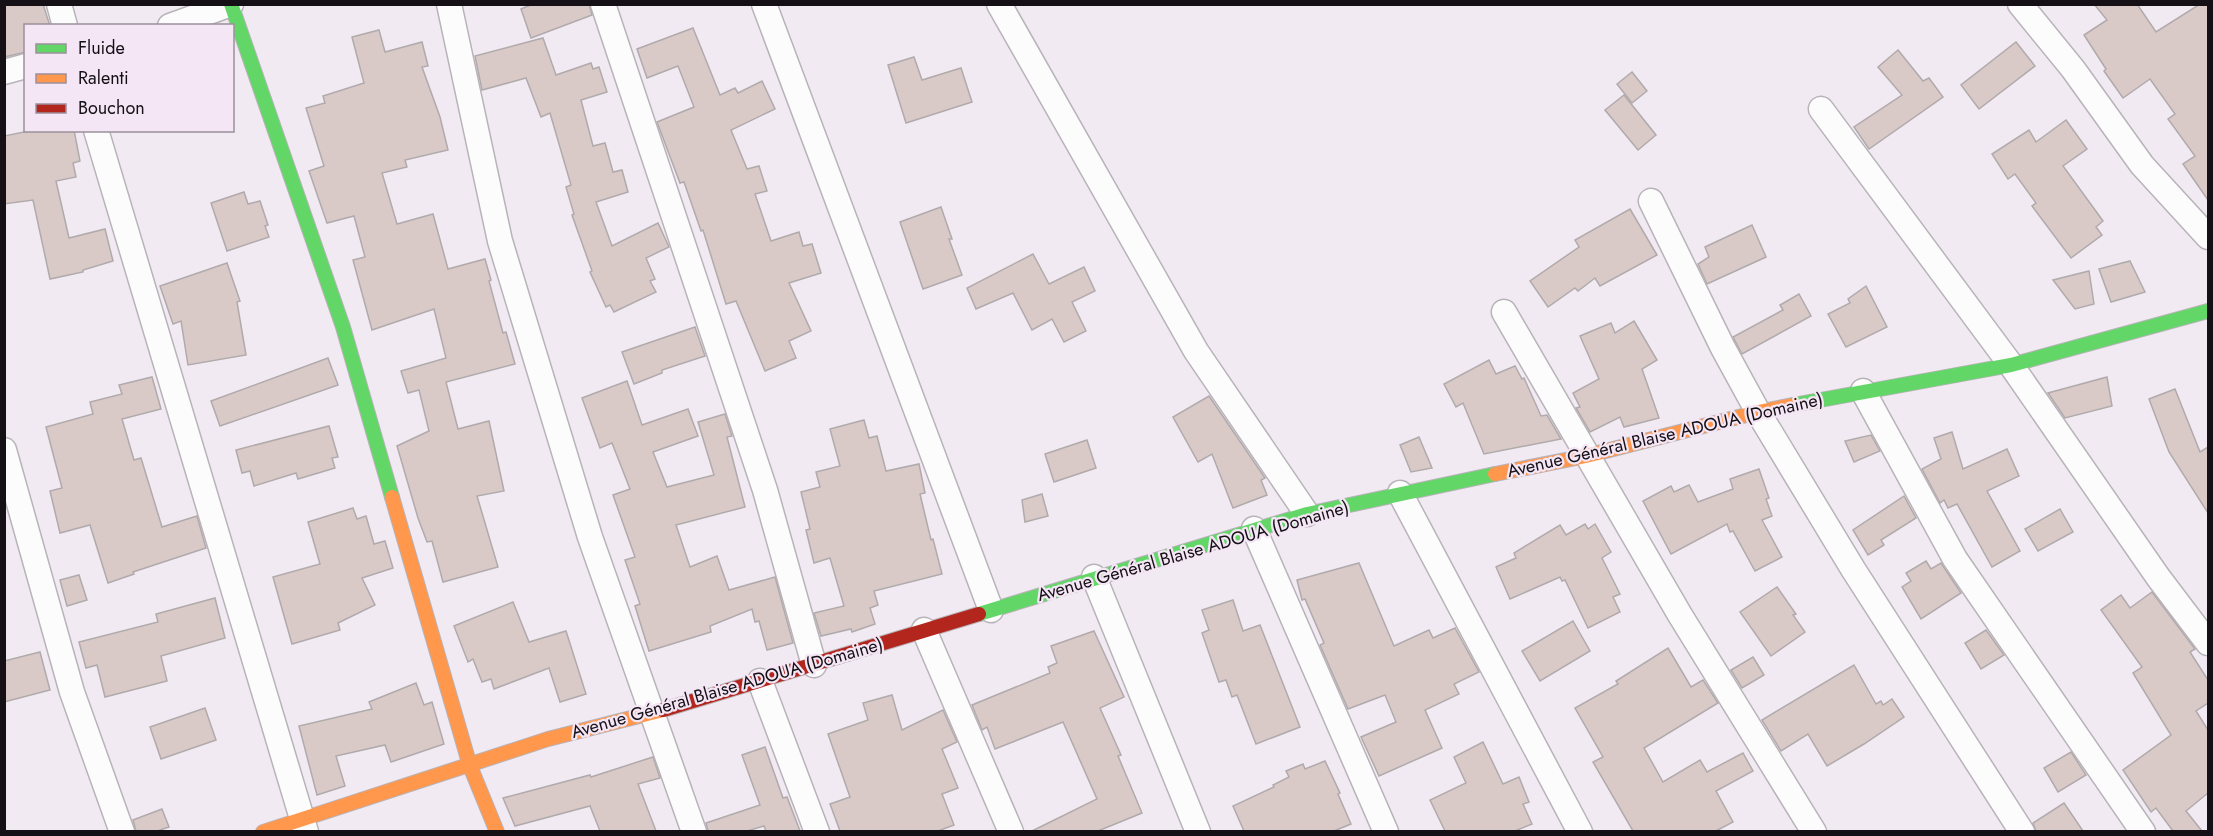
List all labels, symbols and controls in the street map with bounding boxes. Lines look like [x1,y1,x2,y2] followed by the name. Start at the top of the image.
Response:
[24,24,234,132] legend
[78,35,125,61] text: Fluide
[78,65,129,91] text: Ralenti
[78,95,145,121] text: Bouchon
[1504,386,1826,484] street label: Avenue Général Blaise ADOUA (Domaine)
[1034,494,1352,608] street label: Avenue Général Blaise ADOUA (Domaine)
[568,631,886,745] street label: Avenue Général Blaise ADOUA (Domaine)

